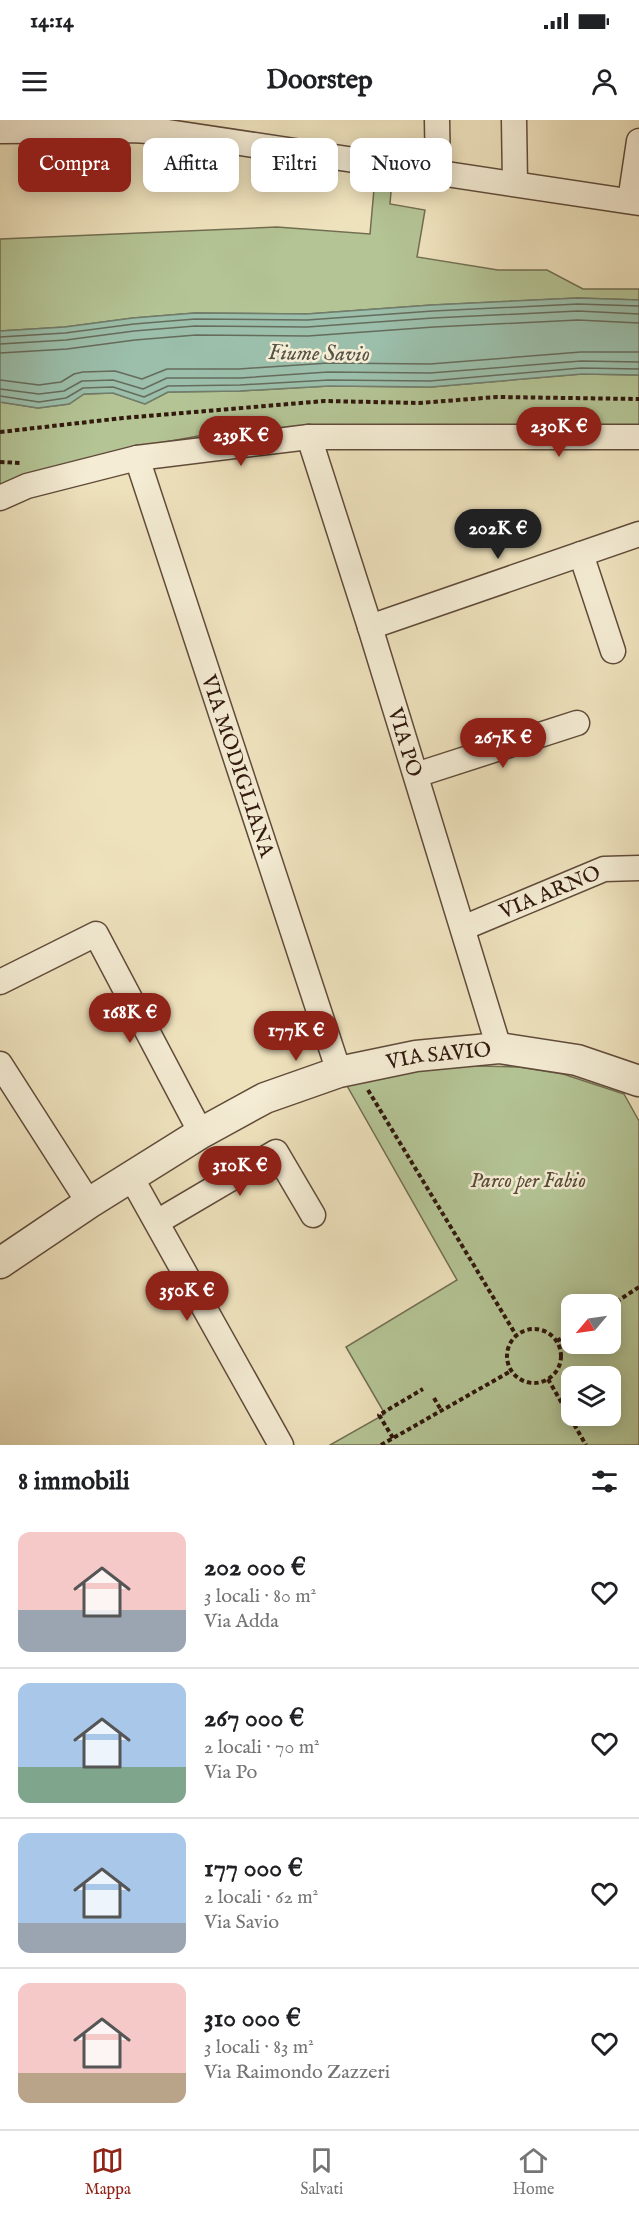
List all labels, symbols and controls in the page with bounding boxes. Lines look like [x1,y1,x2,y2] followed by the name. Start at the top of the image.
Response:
[30,7,74,35] text: 14:14
[266,64,373,98] text: Doorstep
[18,65,51,98] icon: menu
[588,65,621,98] icon: person
[18,138,131,192] chip: Compra
[143,138,239,192] chip: Affitta
[251,138,338,192] chip: Filtri
[350,138,452,192] chip: Nuovo
[268,339,370,369] water label: Fiume Savio
[510,407,608,458] pin: 230K €
[530,414,588,439] text: 230K €
[192,416,290,467] pin: 239K €
[213,423,269,448] text: 239K €
[449,509,547,560] pin: 202K €
[468,516,528,541] text: 202K €
[194,671,280,862] street label: VIA MODIGLIANA
[380,704,427,781] street label: VIA PO
[454,718,552,769] pin: 267K €
[474,725,532,750] text: 267K €
[495,860,605,927] street label: VIA ARNO
[81,993,179,1044] pin: 168K €
[103,1000,157,1025] text: 168K €
[247,1011,345,1062] pin: 177K €
[268,1018,324,1043] text: 177K €
[383,1037,492,1077] street label: VIA SAVIO
[191,1146,289,1197] pin: 310K €
[212,1153,268,1178] text: 310K €
[470,1168,586,1195] park label: Parco per Fabio
[138,1271,236,1322] pin: 350K €
[159,1278,215,1303] text: 350K €
[561,1294,621,1354] north arrow
[561,1294,621,1426] map controls
[561,1366,621,1426] button: layers
[18,1465,130,1498] text: 8 immobili
[588,1465,621,1498] icon: filters
[204,1551,306,1584] text: 202 000 €
[66,1556,138,1628] icon: home
[588,1576,621,1609] icon: heart
[204,1584,316,1609] text: 3 locali · 80 m²
[204,1609,279,1634] text: Via Adda
[204,1702,304,1735] text: 267 000 €
[66,1707,138,1779] icon: home
[588,1727,621,1760] icon: heart
[204,1735,320,1760] text: 2 locali · 70 m²
[204,1760,257,1785] text: Via Po
[204,1852,303,1885] text: 177 000 €
[66,1857,138,1929] icon: home
[588,1877,621,1910] icon: heart
[204,1885,318,1910] text: 2 locali · 62 m²
[204,1910,279,1935] text: Via Savio
[204,2002,301,2035] text: 310 000 €
[66,2007,138,2079] icon: home
[588,2027,621,2060] icon: heart
[204,2035,314,2060] text: 3 locali · 83 m²
[204,2060,390,2085] text: Via Raimondo Zazzeri
[85,2144,131,2200] tab: Mappa
[300,2144,343,2200] tab: Salvati
[513,2144,554,2200] tab: Home

